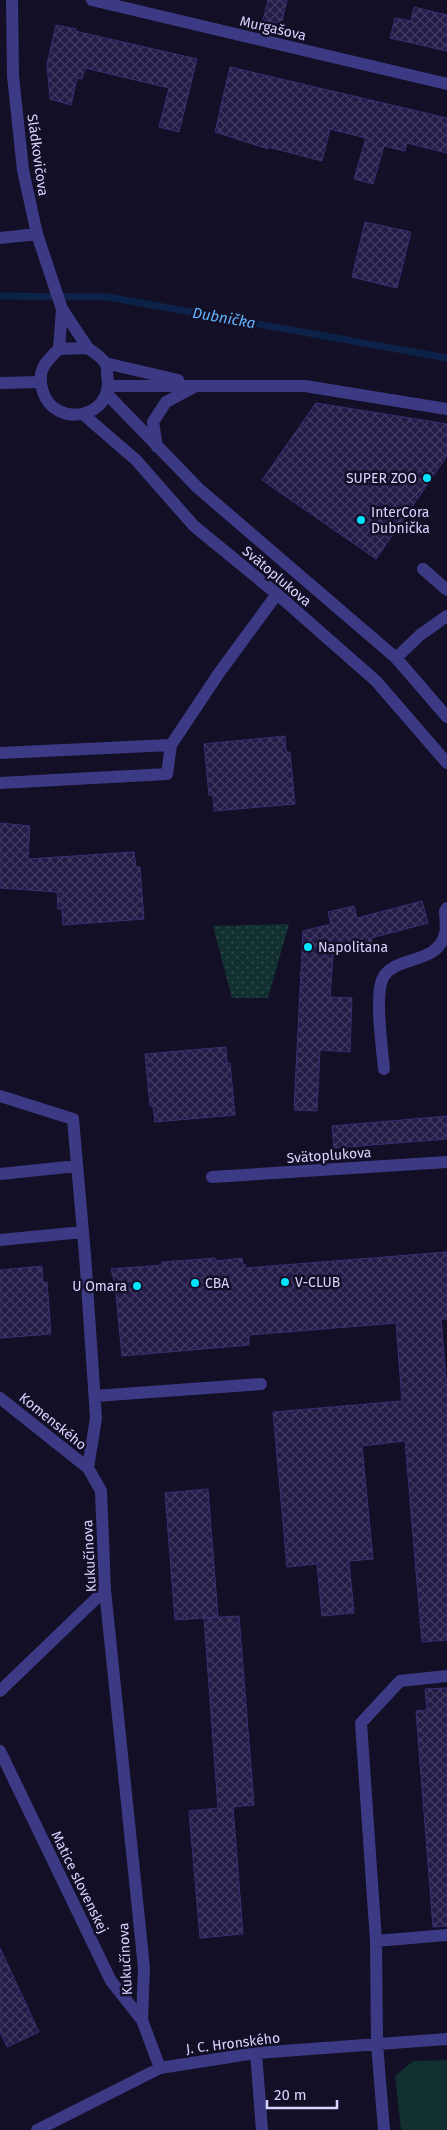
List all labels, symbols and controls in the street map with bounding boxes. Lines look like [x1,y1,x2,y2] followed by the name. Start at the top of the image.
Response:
[238,13,308,44] street label: Murgašova
[23,113,52,197] street label: Sládkovičova
[191,304,257,332] water label: Dubnička
[346,470,417,487] place label: SUPER ZOO
[421,472,433,484] marker: SUPER ZOO
[371,504,430,537] place label: InterCora Dubnička
[355,514,367,526] marker: InterCora Dubnička
[239,543,315,610] street label: Svätoplukova
[318,939,388,956] place label: Napolitana
[302,941,314,953] marker: Napolitana
[286,1144,372,1167] street label: Svätoplukova
[295,1274,340,1291] place label: V-CLUB
[205,1275,229,1292] place label: CBA
[279,1276,291,1288] marker: V-CLUB
[189,1277,201,1289] marker: CBA
[72,1278,127,1295] place label: U Omara
[131,1280,143,1292] marker: U Omara
[16,1389,90,1454] street label: Komenského
[79,1519,100,1593] street label: Kukučínova
[47,1828,112,1936] street label: Matice slovenskej
[115,1922,136,1996] street label: Kukučínova
[185,2029,281,2058] street label: J. C. Hronského
[267,2078,337,2110] scale bar
[274,2086,307,2104] text: 20 m

